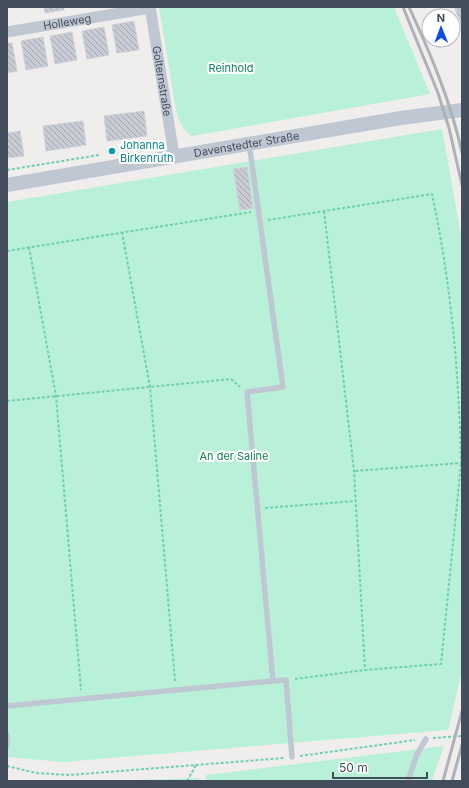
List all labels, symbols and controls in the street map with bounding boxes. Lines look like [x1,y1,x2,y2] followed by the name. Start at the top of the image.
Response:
[421,8,461,48] north arrow
[42,11,92,33] street label: Holleweg
[437,11,445,25] text: N
[149,45,175,117] street label: Golternstraße
[209,61,254,75] park label: Reinhold
[193,128,300,160] street label: Davenstedter Straße
[120,138,174,165] place label: Johanna Birkenruth
[107,146,117,156] marker: Johanna Birkenruth
[199,449,269,463] park label: An der Saline
[333,754,427,780] scale bar
[339,760,368,775] text: 50 m

